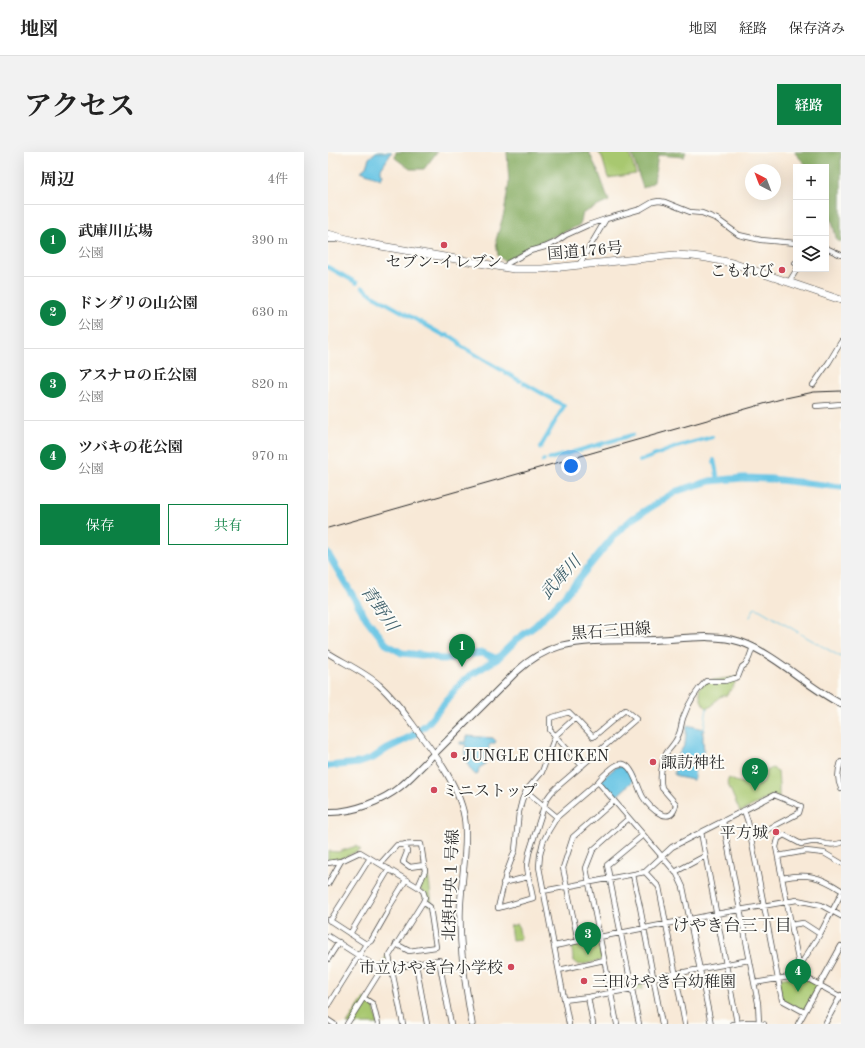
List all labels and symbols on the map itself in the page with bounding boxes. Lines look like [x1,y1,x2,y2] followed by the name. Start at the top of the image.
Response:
[745,164,781,200] north arrow
[547,239,624,263] street label: 国道176号
[439,240,449,250] marker: セブン-イレブン
[386,254,502,271] place label: セブン-イレブン
[710,263,774,280] place label: こもれび
[777,265,787,275] marker: こもれび
[561,456,581,476] your location
[536,551,586,603] water label: 武庫川
[357,582,403,636] water label: 青野川
[571,619,652,643] street label: 黒石三田線
[449,634,475,667] pin: 1
[462,749,609,765] place label: JUNGLE CHICKEN
[449,750,459,760] marker: JUNGLE CHICKEN
[661,754,725,772] place label: 諏訪神社
[648,757,658,767] marker: 諏訪神社
[742,758,768,791] pin: 2
[442,783,538,800] place label: ミニストップ
[429,785,439,795] marker: ミニストップ
[720,824,768,842] place label: 平方城
[771,827,781,837] marker: 平方城
[440,829,462,941] street label: 北摂中央１号線
[673,916,792,935] district label: けやき台三丁目
[575,922,601,955] pin: 3
[359,959,503,977] place label: 市立けやき台小学校
[785,959,811,992] pin: 4
[506,962,516,972] marker: 市立けやき台小学校
[592,973,736,991] place label: 三田けやき台幼稚園
[579,976,589,986] marker: 三田けやき台幼稚園

